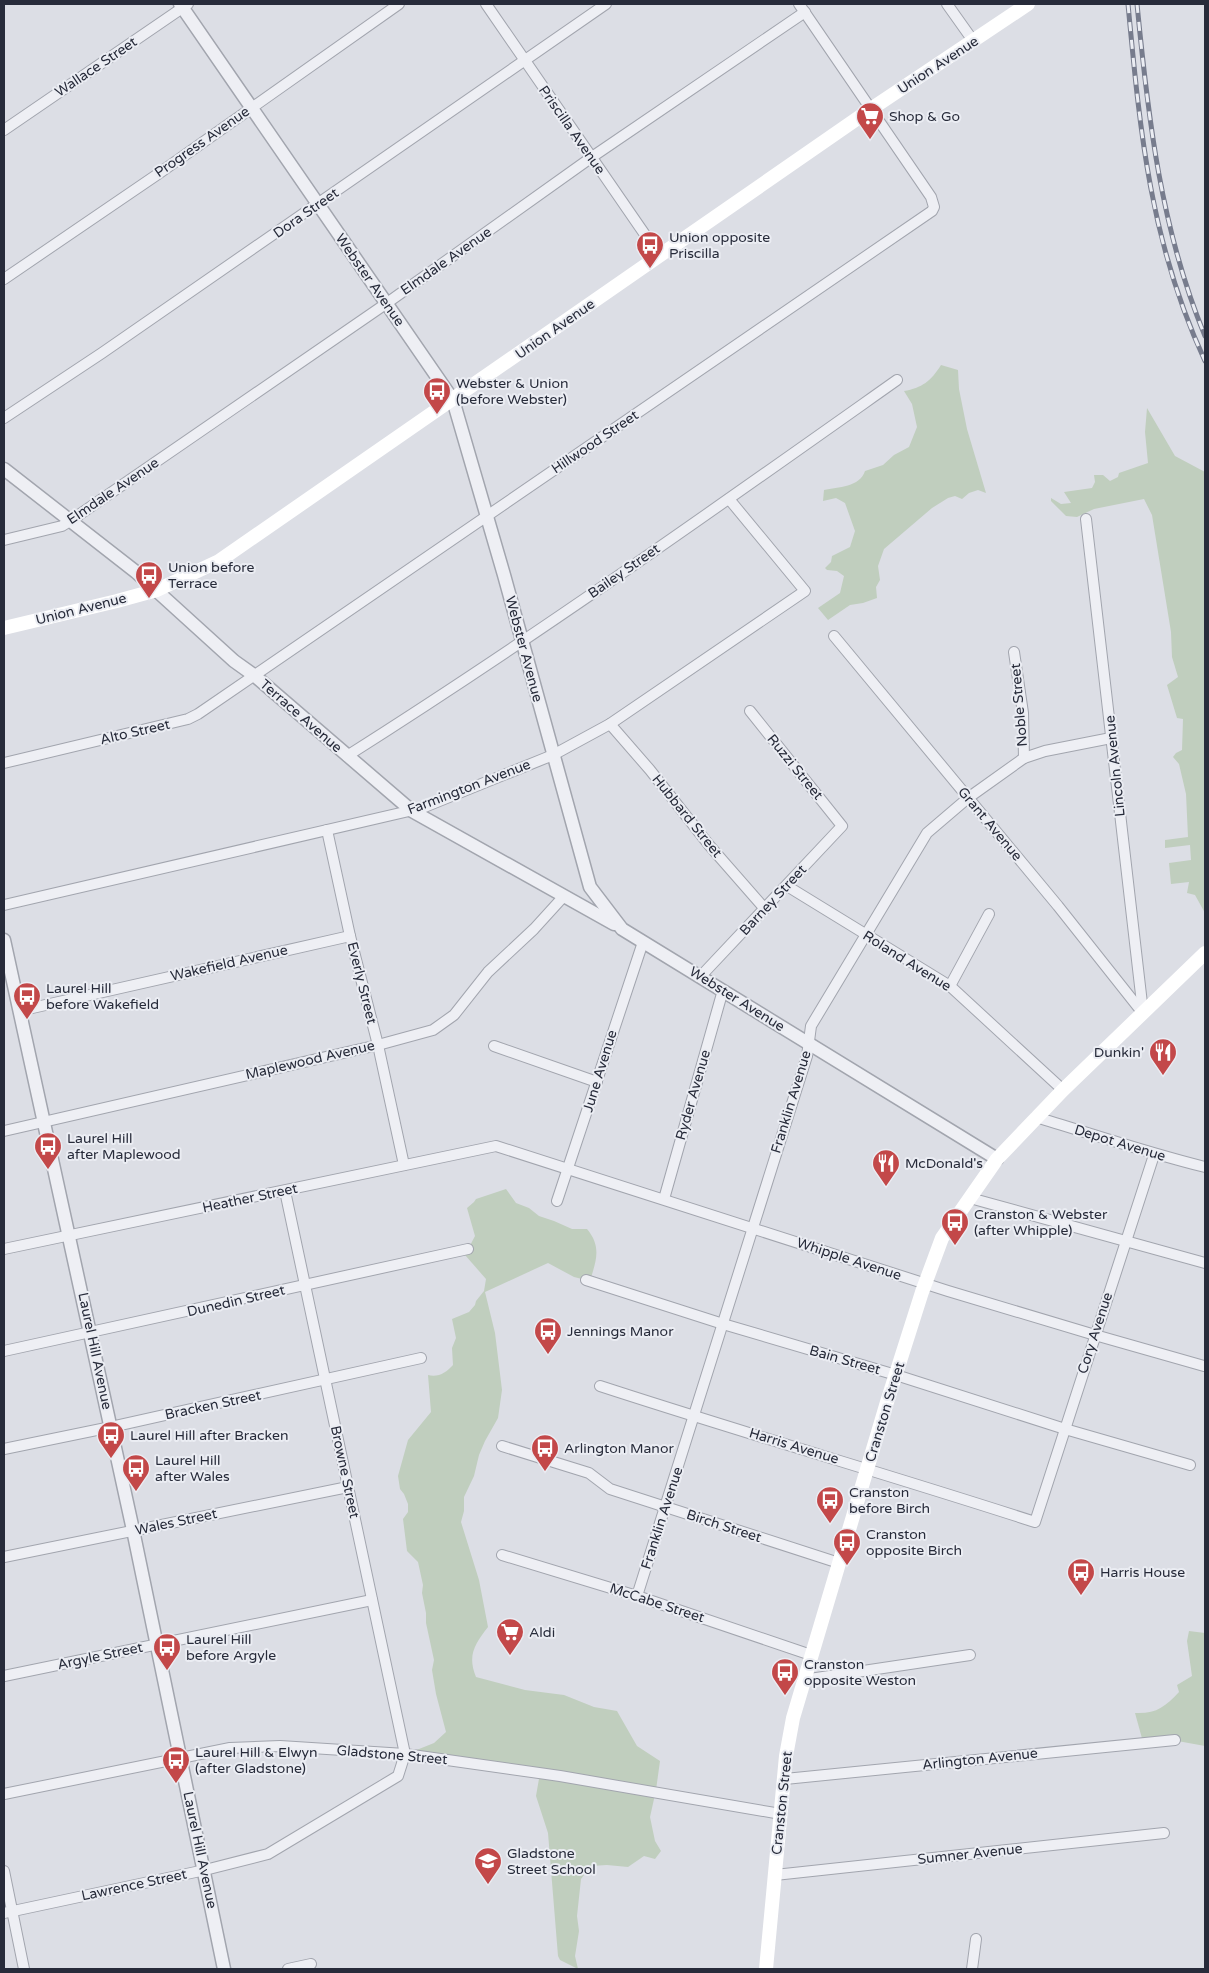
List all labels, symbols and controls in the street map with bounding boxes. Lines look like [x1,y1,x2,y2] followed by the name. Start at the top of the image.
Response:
[894,32,982,97] street label: Union Avenue
[52,33,141,101] street label: Wallace Street
[535,82,609,178] street label: Priscilla Avenue
[855,101,885,140] supermarket icon: Shop & Go
[151,103,253,181] street label: Progress Avenue
[889,108,960,125] place label: Shop & Go
[270,184,342,242] street label: Dora Street
[397,223,495,299] street label: Elmdale Avenue
[669,229,770,262] place label: Union opposite Priscilla
[332,230,408,330] street label: Webster Avenue
[635,230,665,269] bus stop icon: Union opposite Priscilla
[512,295,598,363] street label: Union Avenue
[456,375,568,408] place label: Webster & Union (before Webster)
[422,376,452,415] bus stop icon: Webster & Union (before Webster)
[548,406,642,477] street label: Hillwood Street
[64,454,162,528] street label: Elmdale Avenue
[585,540,664,602] street label: Bailey Street
[168,559,254,592] place label: Union before Terrace
[134,560,164,599] bus stop icon: Union before Terrace
[34,589,128,629] street label: Union Avenue
[502,594,546,704] street label: Webster Avenue
[1007,662,1031,747] street label: Noble Street
[256,676,346,756] street label: Terrace Avenue
[1101,714,1129,817] street label: Lincoln Avenue
[98,716,172,748] street label: Alto Street
[763,731,827,804] street label: Ruzzi Street
[405,756,533,818] street label: Farmington Avenue
[648,771,726,862] street label: Hubbard Street
[954,784,1026,864] street label: Grant Avenue
[736,861,811,939] street label: Barney Street
[860,927,954,995] street label: Roland Avenue
[344,940,381,1026] street label: Everly Street
[169,941,289,985] street label: Wakefield Avenue
[686,963,788,1035] street label: Webster Avenue
[46,980,159,1013] place label: Laurel Hill before Wakefield
[12,981,42,1020] bus stop icon: Laurel Hill before Wakefield
[579,1028,621,1114] street label: June Avenue
[244,1037,376,1083] street label: Maplewood Avenue
[1148,1037,1178,1076] restaurant icon: Dunkin'
[1094,1044,1144,1061] place label: Dunkin'
[672,1048,714,1142] street label: Ryder Avenue
[767,1048,815,1156] street label: Franklin Avenue
[1072,1121,1168,1165] street label: Depot Avenue
[67,1130,180,1163] place label: Laurel Hill after Maplewood
[33,1131,63,1170] bus stop icon: Laurel Hill after Maplewood
[871,1148,901,1187] restaurant icon: McDonald's
[905,1155,983,1172] place label: McDonald's
[201,1179,300,1216] street label: Heather Street
[974,1206,1108,1239] place label: Cranston & Webster (after Whipple)
[940,1207,970,1246] bus stop icon: Cranston & Webster (after Whipple)
[795,1234,904,1284] street label: Whipple Avenue
[185,1281,287,1321] street label: Dunedin Street
[1074,1290,1116,1376] street label: Cory Avenue
[74,1291,116,1411] street label: Laurel Hill Avenue
[533,1316,563,1355] bus stop icon: Jennings Manor
[567,1323,674,1340] place label: Jennings Manor
[807,1342,883,1378] street label: Bain Street
[862,1359,909,1464] street label: Cranston Street
[163,1386,263,1423] street label: Bracken Street
[96,1420,126,1459] bus stop icon: Laurel Hill after Bracken
[327,1424,363,1521] street label: Browne Street
[747,1424,841,1468] street label: Harris Avenue
[130,1427,288,1444] place label: Laurel Hill after Bracken
[530,1433,560,1472] bus stop icon: Arlington Manor
[564,1440,674,1457] place label: Arlington Manor
[155,1452,230,1485] place label: Laurel Hill after Wales
[121,1453,151,1492] bus stop icon: Laurel Hill after Wales
[637,1465,687,1571] street label: Franklin Avenue
[849,1484,930,1517] place label: Cranston before Birch
[815,1485,845,1524] bus stop icon: Cranston before Birch
[134,1505,219,1539] street label: Wales Street
[684,1506,764,1546] street label: Birch Street
[866,1526,962,1559] place label: Cranston opposite Birch
[832,1527,862,1566] bus stop icon: Cranston opposite Birch
[1066,1557,1096,1596] bus stop icon: Harris House
[1100,1564,1185,1581] place label: Harris House
[607,1580,707,1627] street label: McCabe Street
[495,1617,525,1656] supermarket icon: Aldi
[529,1624,555,1641] place label: Aldi
[186,1631,276,1664] place label: Laurel Hill before Argyle
[152,1632,182,1671] bus stop icon: Laurel Hill before Argyle
[56,1639,145,1673] street label: Argyle Street
[804,1656,916,1689] place label: Cranston opposite Weston
[770,1657,800,1696] bus stop icon: Cranston opposite Weston
[336,1742,449,1768] street label: Gladstone Street
[195,1744,318,1777] place label: Laurel Hill & Elwyn (after Gladstone)
[921,1744,1039,1774] street label: Arlington Avenue
[161,1745,191,1784] bus stop icon: Laurel Hill & Elwyn (after Gladstone)
[768,1750,796,1856] street label: Cranston Street
[179,1790,221,1910] street label: Laurel Hill Avenue
[917,1840,1023,1868] street label: Sumner Avenue
[507,1845,596,1878] place label: Gladstone Street School
[473,1846,503,1885] school or university icon: Gladstone Street School
[80,1865,189,1904] street label: Lawrence Street

